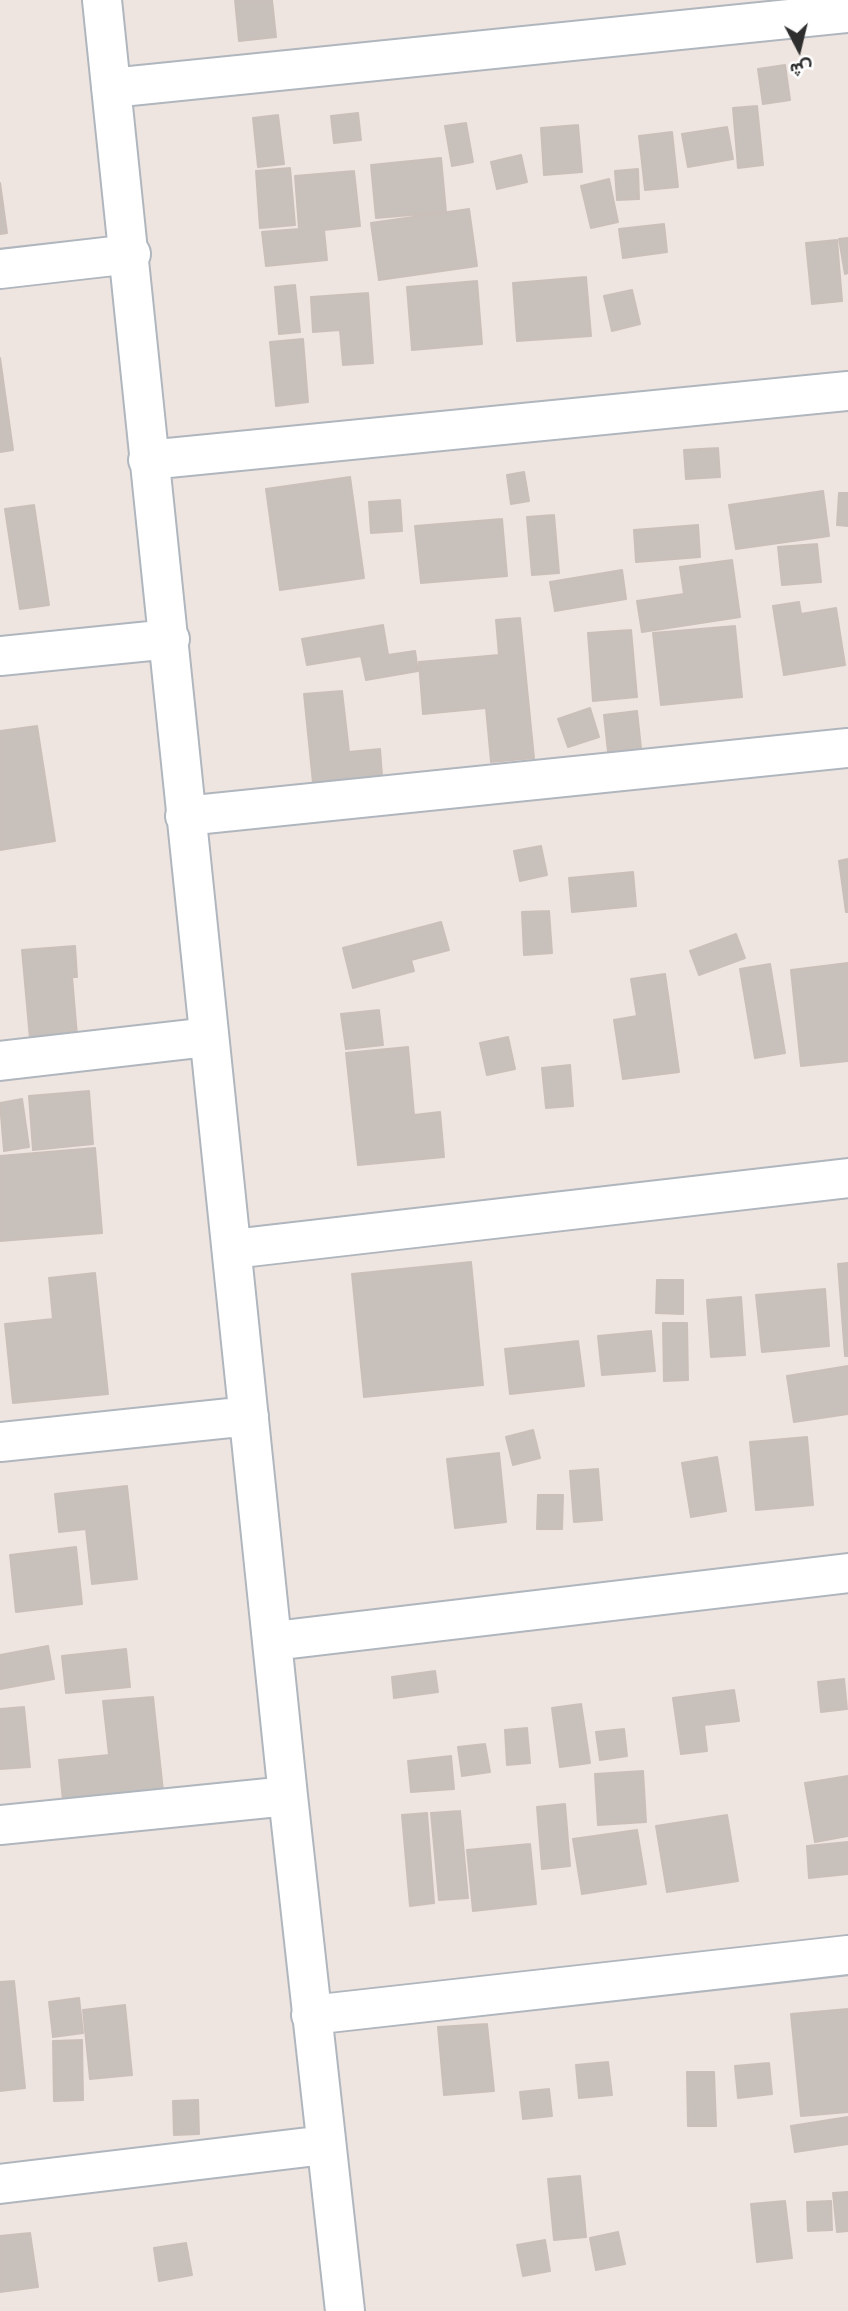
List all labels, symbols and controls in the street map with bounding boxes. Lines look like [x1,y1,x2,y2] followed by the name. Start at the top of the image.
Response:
[764,14,834,84] north arrow
[789,56,814,84] text: ش

